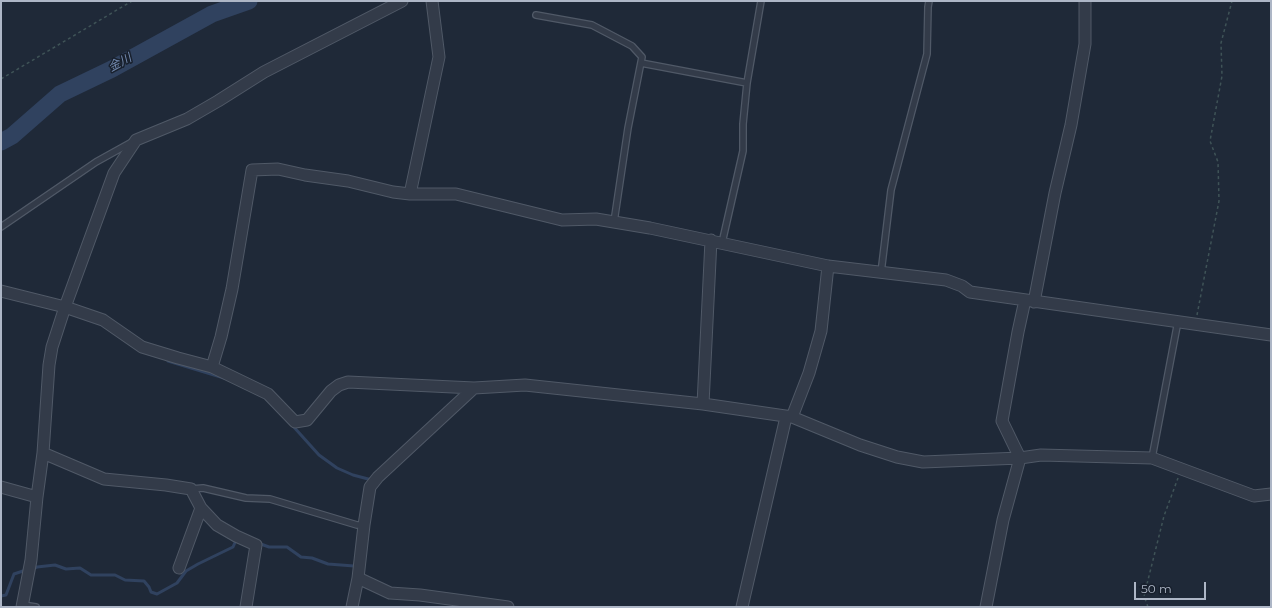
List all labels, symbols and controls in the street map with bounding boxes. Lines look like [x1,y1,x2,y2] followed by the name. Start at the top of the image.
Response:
[106,51,134,75] water label: 金川
[1136,574,1208,600] scale bar
[1141,581,1172,596] text: 50 m

